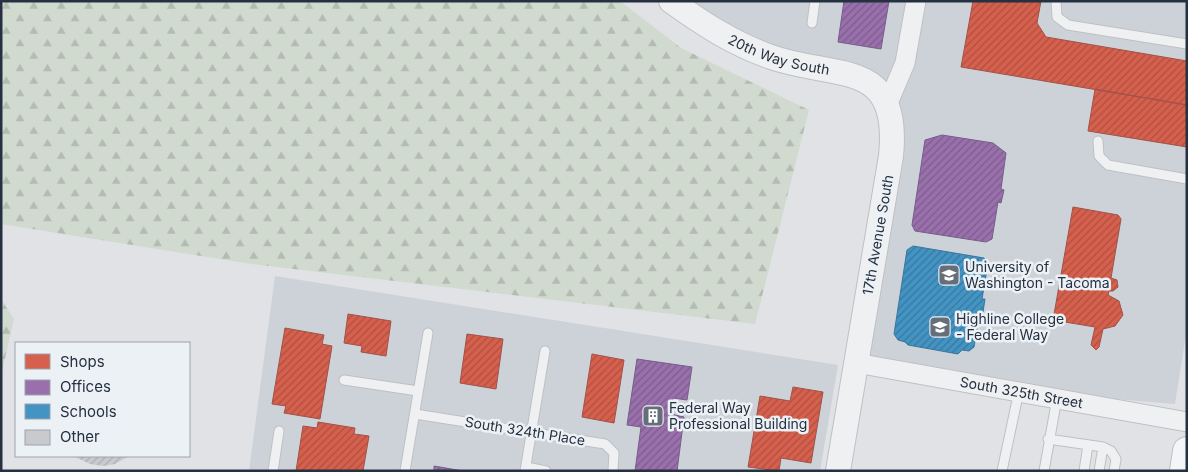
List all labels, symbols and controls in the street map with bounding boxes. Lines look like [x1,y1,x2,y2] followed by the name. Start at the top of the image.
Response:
[725,30,831,78] street label: 20th Way South
[859,173,896,296] street label: 17th Avenue South
[965,258,1110,291] place label: University of Washington - Tacoma
[937,263,961,287] school or university icon: University of Washington - Tacoma
[956,310,1064,343] place label: Highline College - Federal Way
[928,315,952,339] school or university icon: Highline College - Federal Way
[15,342,190,457] legend
[60,352,105,371] text: Shops
[959,373,1085,411] street label: South 325th Street
[60,377,111,396] text: Offices
[669,399,807,432] place label: Federal Way Professional Building
[60,402,117,421] text: Schools
[641,404,665,428] building icon: Federal Way Professional Building
[464,413,586,448] street label: South 324th Place
[60,427,100,446] text: Other

